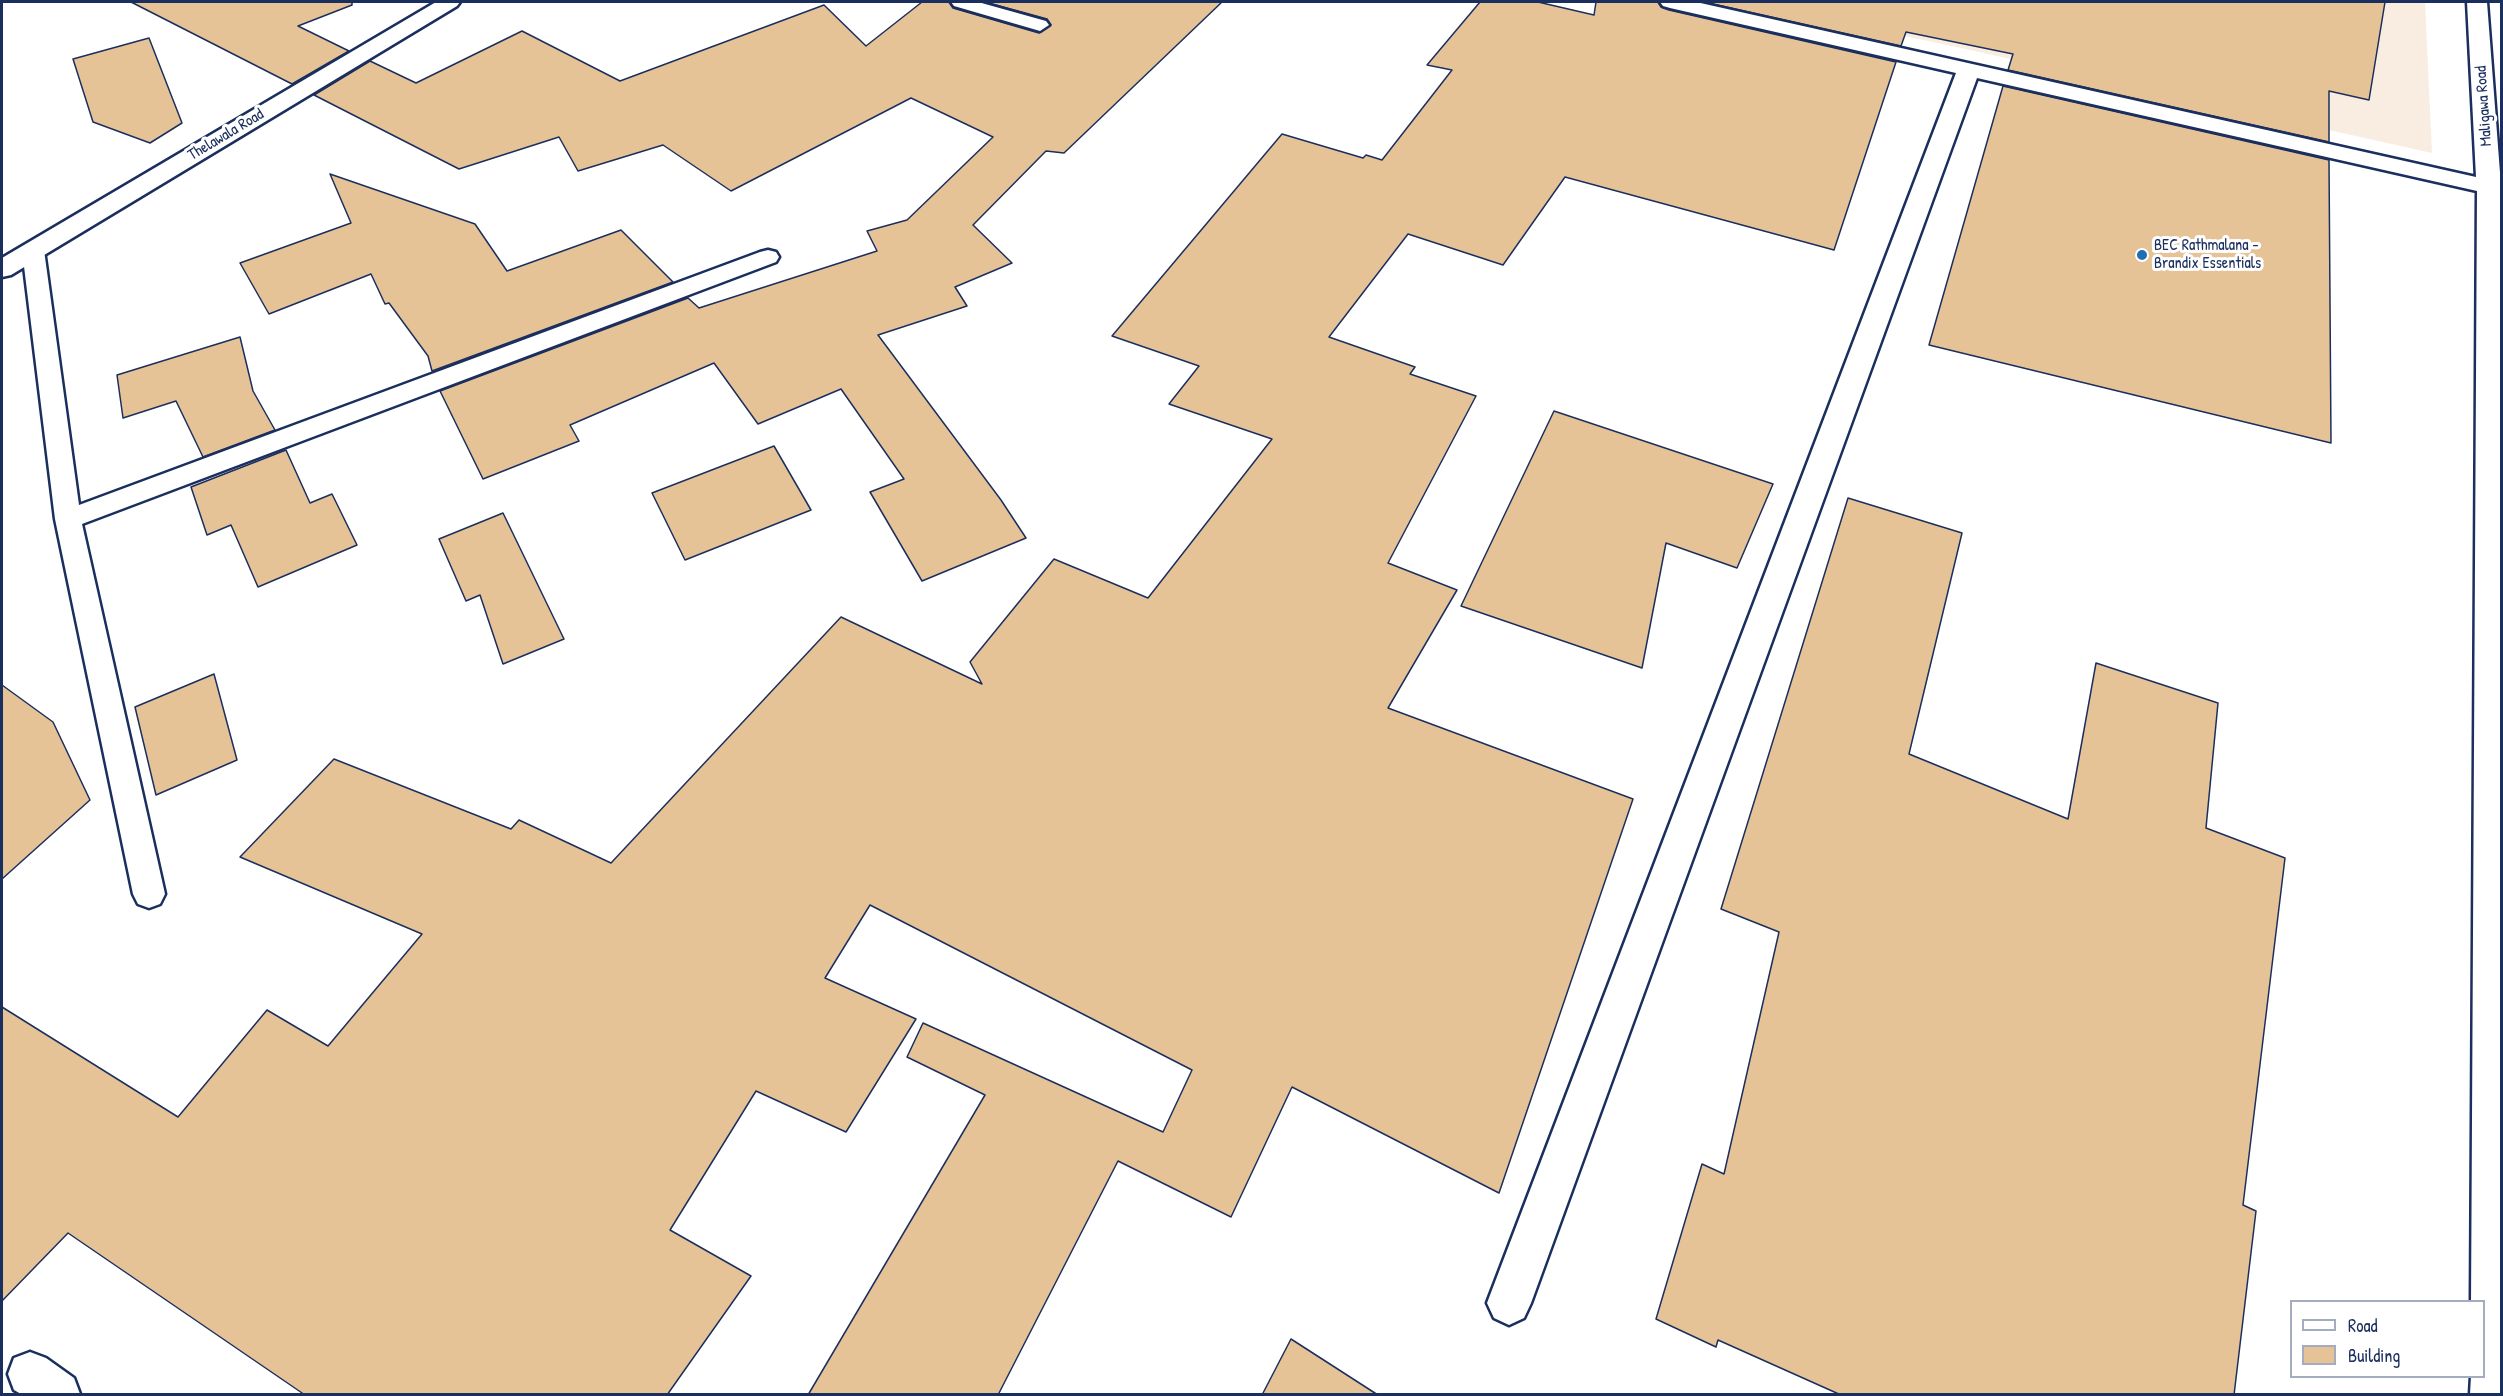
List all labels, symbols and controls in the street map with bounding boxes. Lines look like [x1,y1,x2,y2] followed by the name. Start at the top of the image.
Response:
[2472,65,2496,147] street label: Maligawa Road
[185,105,267,165] street label: Thelawala Road
[2154,236,2261,274] place label: BEC Rathmalana - Brandix Essentials
[2135,248,2149,262] marker: BEC Rathmalana - Brandix Essentials
[2290,1300,2485,1378] legend
[2348,1313,2378,1338] text: Road
[2348,1343,2400,1368] text: Building

